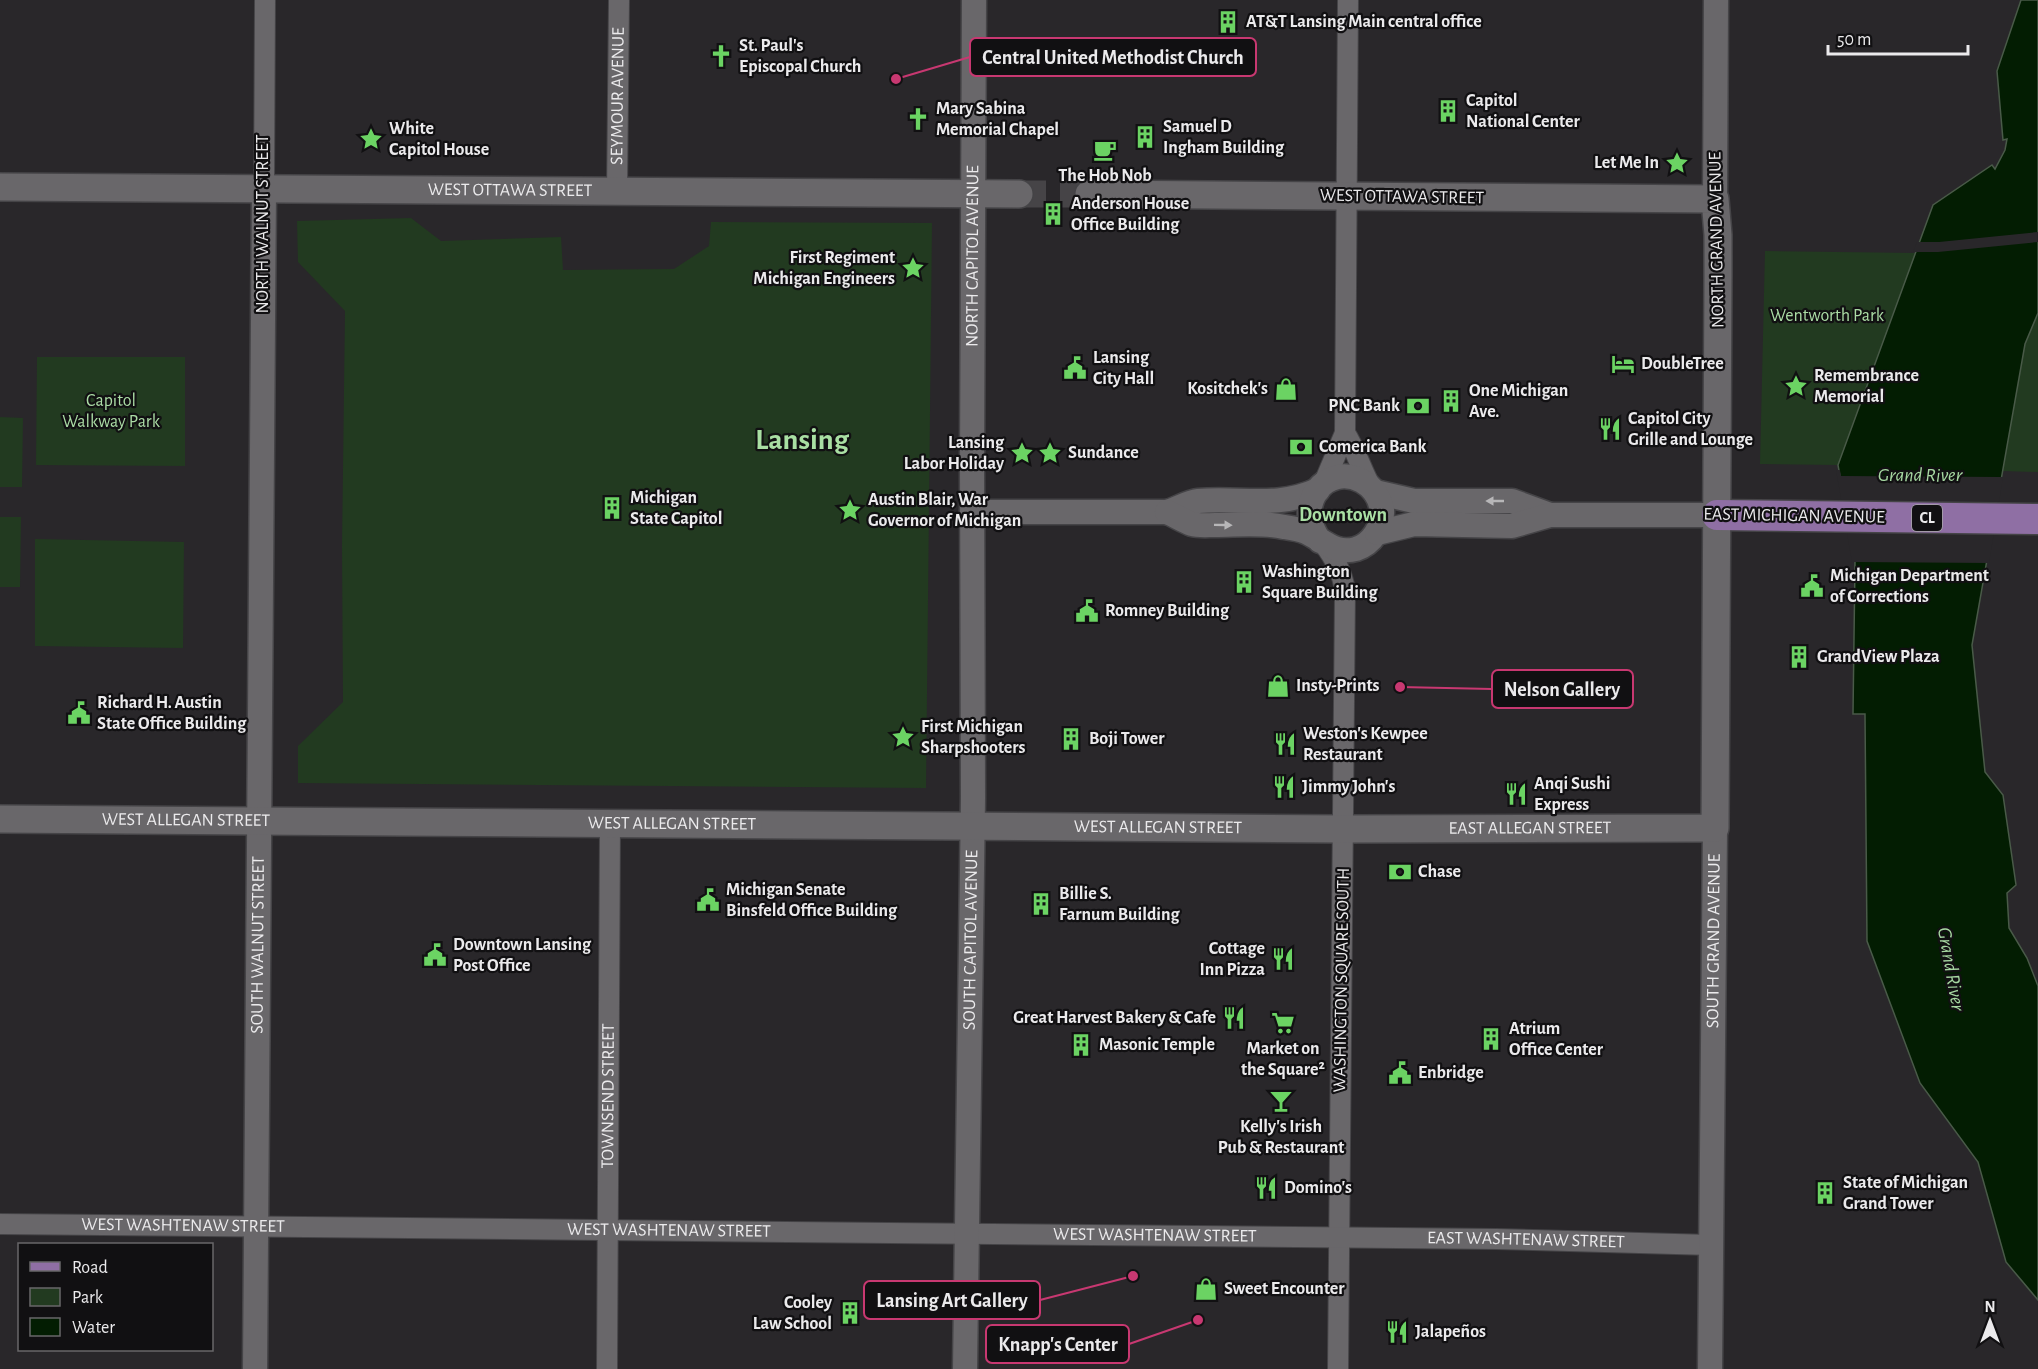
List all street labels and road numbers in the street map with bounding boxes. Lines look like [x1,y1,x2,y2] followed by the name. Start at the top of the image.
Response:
[608,27,628,165] street label: SEYMOUR AVENUE
[254,134,272,313] street label: NORTH WALNUT STREET
[1706,152,1728,328] street label: NORTH GRAND AVENUE
[964,165,982,347] street label: NORTH CAPITOL AVENUE
[428,181,592,200] street label: WEST OTTAWA STREET
[1320,187,1485,207] street label: WEST OTTAWA STREET
[1703,505,1885,527] street label: EAST MICHIGAN AVENUE
[1912,505,1942,531] road number: CL
[102,811,270,830] street label: WEST ALLEGAN STREET
[588,814,756,834] street label: WEST ALLEGAN STREET
[1074,818,1242,837] street label: WEST ALLEGAN STREET
[1449,819,1612,838] street label: EAST ALLEGAN STREET
[961,849,981,1030] street label: SOUTH CAPITOL AVENUE
[1704,853,1724,1028] street label: SOUTH GRAND AVENUE
[249,856,268,1034] street label: SOUTH WALNUT STREET
[1331,868,1353,1092] street label: WASHINGTON SQUARE SOUTH
[599,1023,618,1169] street label: TOWNSEND STREET
[81,1216,285,1236] street label: WEST WASHTENAW STREET
[567,1221,771,1241] street label: WEST WASHTENAW STREET
[1053,1226,1257,1246] street label: WEST WASHTENAW STREET
[1427,1229,1625,1252] street label: EAST WASHTENAW STREET

